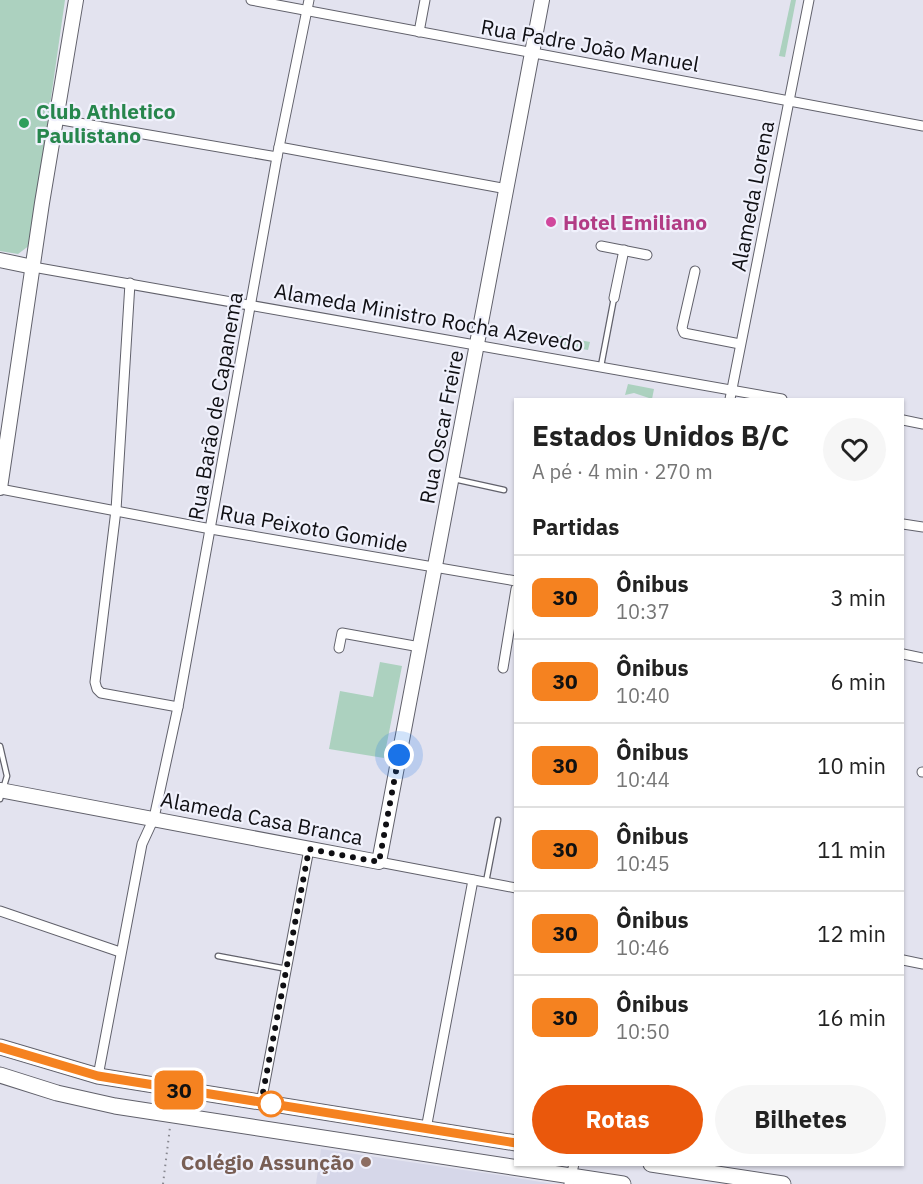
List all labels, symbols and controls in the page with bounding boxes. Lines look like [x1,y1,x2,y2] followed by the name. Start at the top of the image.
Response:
[479,12,702,78] street label: Rua Padre João Manuel
[36,97,176,149] place label: Club Athletico Paulistano
[17,116,31,130] marker: Club Athletico Paulistano
[724,118,780,274] street label: Alameda Lorena
[563,208,707,236] place label: Hotel Emiliano
[544,215,558,229] marker: Hotel Emiliano
[272,276,586,358] street label: Alameda Ministro Rocha Azevedo
[181,290,249,522] street label: Rua Barão de Capanema
[412,348,470,506] street label: Rua Oscar Freire
[532,417,789,454] text: Estados Unidos B/C
[823,418,886,481] button: heart
[532,458,713,485] text: A pé · 4 min · 270 m
[218,498,410,558] street label: Rua Peixoto Gomide
[532,512,619,541] text: Partidas
[616,569,689,598] text: Ônibus
[552,583,578,611] text: 30
[830,583,886,612] text: 3 min
[616,598,670,625] text: 10:37
[616,653,689,682] text: Ônibus
[552,667,578,695] text: 30
[830,667,886,696] text: 6 min
[616,682,670,709] text: 10:40
[616,737,689,766] text: Ônibus
[384,740,414,770] your location
[552,751,578,779] text: 30
[817,751,886,780] text: 10 min
[616,766,670,793] text: 10:44
[158,785,366,851] street label: Alameda Casa Branca
[616,821,689,850] text: Ônibus
[552,835,578,863] text: 30
[817,835,886,864] text: 11 min
[616,850,670,877] text: 10:45
[616,905,689,934] text: Ônibus
[552,919,578,947] text: 30
[817,919,886,948] text: 12 min
[616,934,670,961] text: 10:46
[616,989,689,1018] text: Ônibus
[552,1003,578,1031] text: 30
[817,1003,886,1032] text: 16 min
[616,1018,670,1045] text: 10:50
[152,1070,206,1110] line badge: 30
[166,1076,192,1104] text: 30
[532,1085,703,1154] button: Rotas
[715,1085,886,1154] button: Bilhetes
[258,1091,284,1117] unlabelled marker
[181,1148,354,1176] place label: Colégio Assunção
[359,1155,373,1169] marker: Colégio Assunção

